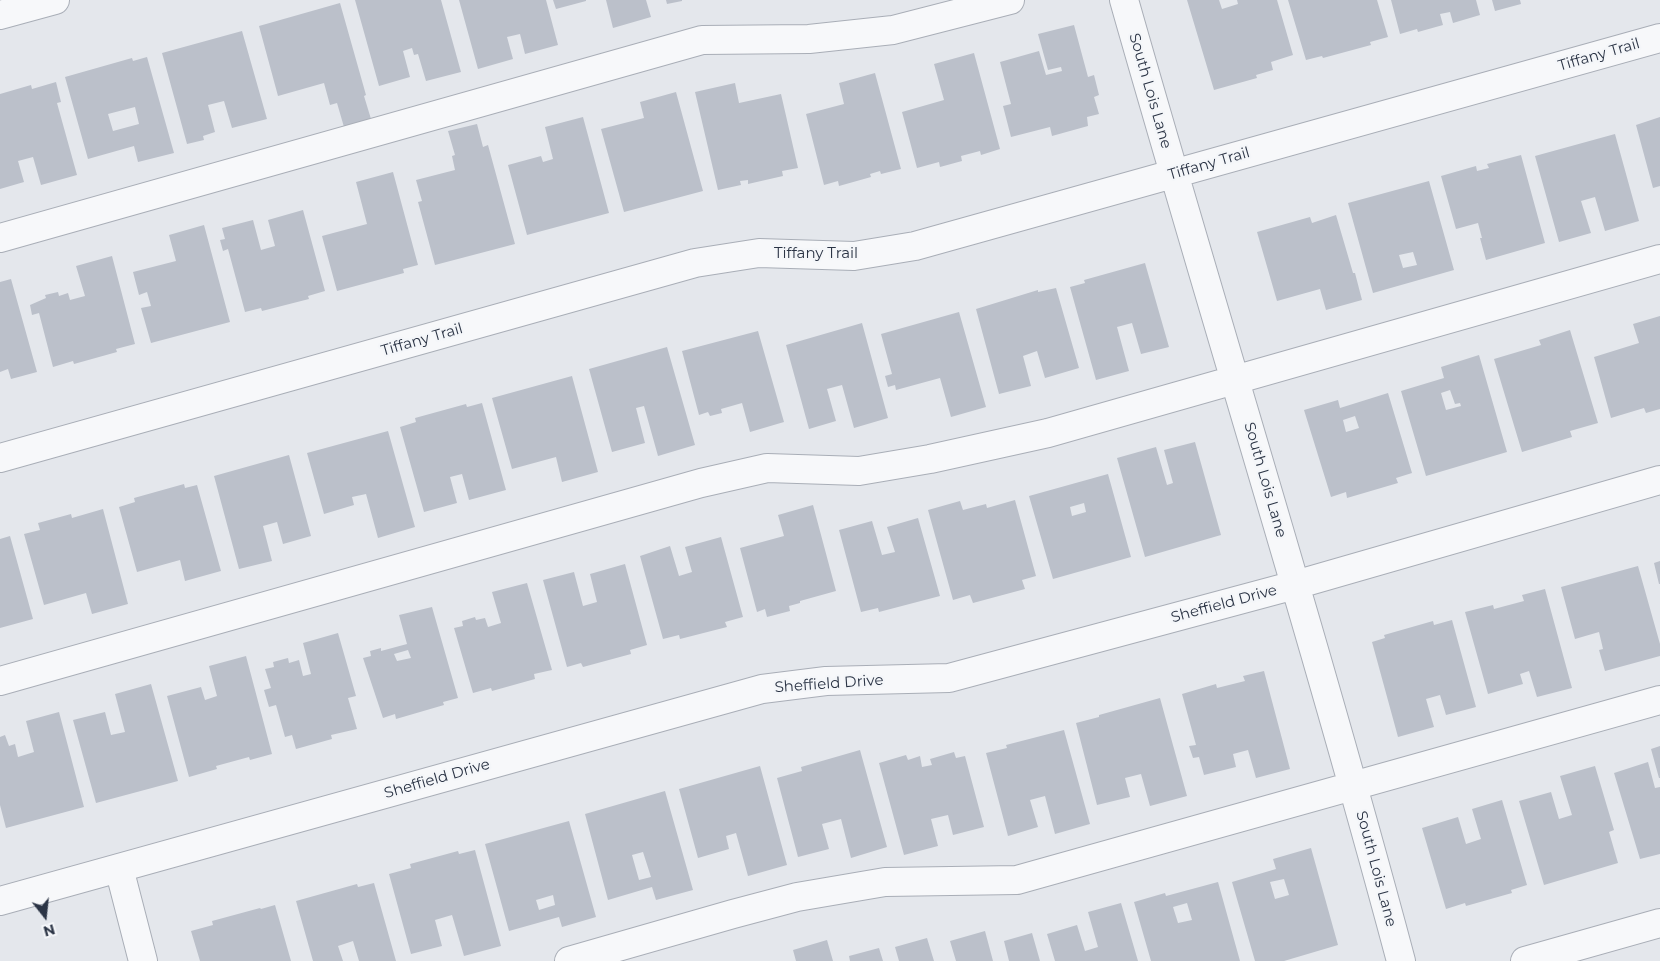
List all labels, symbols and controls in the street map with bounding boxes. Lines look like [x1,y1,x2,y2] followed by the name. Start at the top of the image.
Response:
[1125,31,1175,151] street label: South Lois Lane
[1556,35,1642,75] street label: Tiffany Trail
[1166,144,1252,184] street label: Tiffany Trail
[774,245,858,263] street label: Tiffany Trail
[379,320,465,360] street label: Tiffany Trail
[1240,420,1290,540] street label: South Lois Lane
[1169,581,1279,627] street label: Sheffield Drive
[774,671,884,697] street label: Sheffield Drive
[382,755,492,803] street label: Sheffield Drive
[1352,809,1400,929] street label: South Lois Lane
[20,891,70,941] north arrow
[41,920,57,941] text: N

